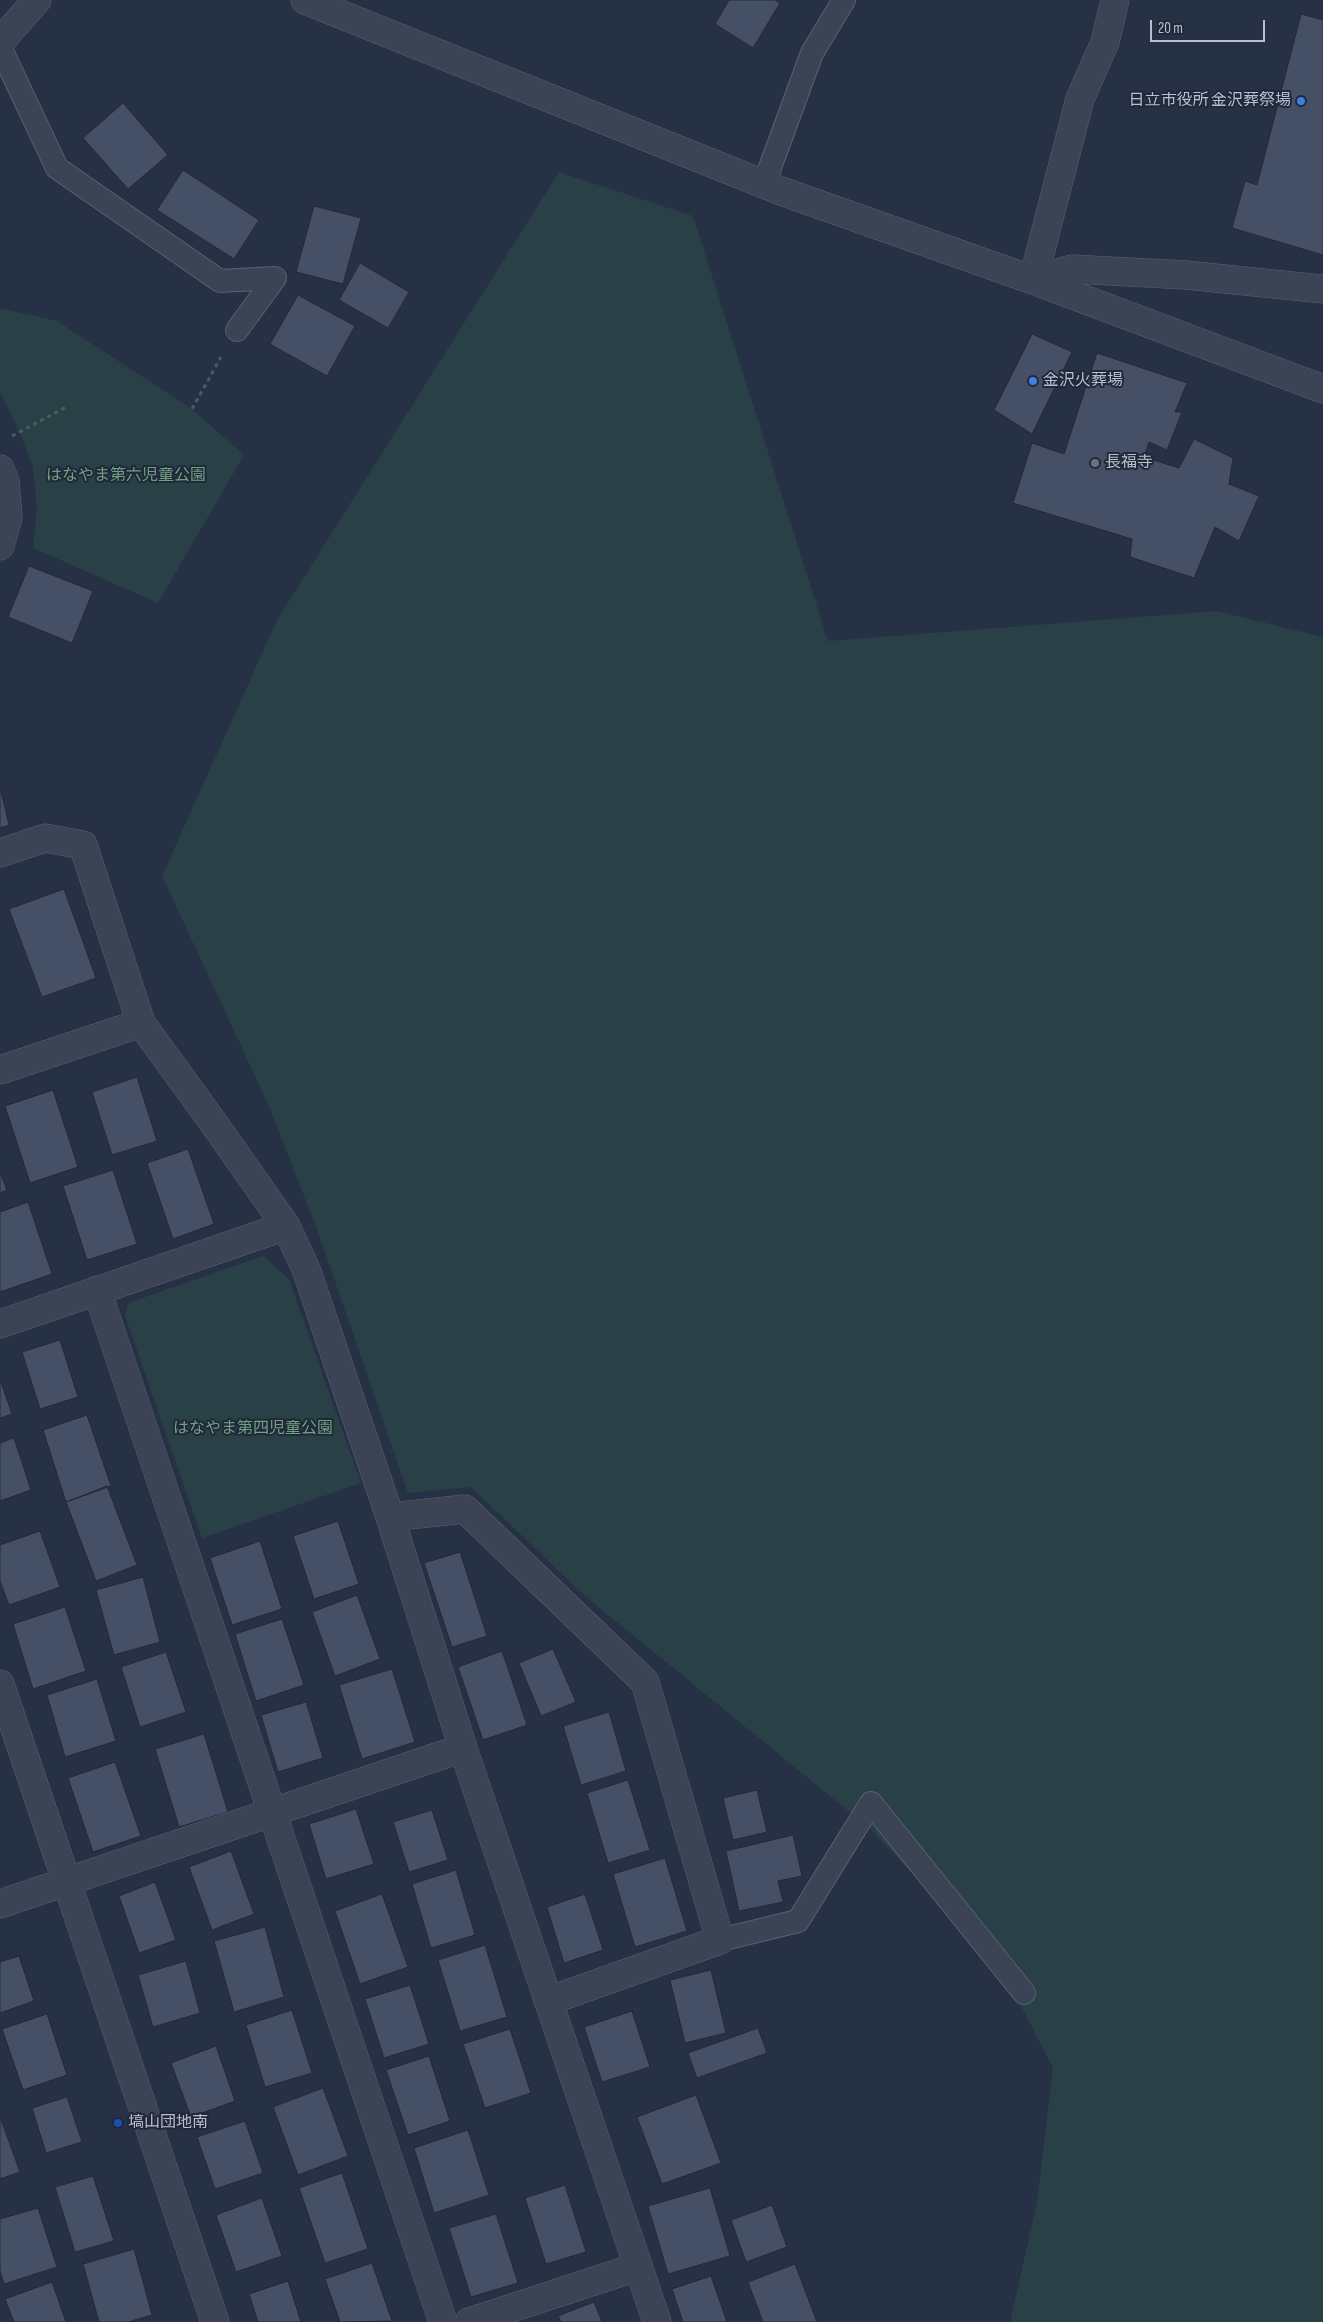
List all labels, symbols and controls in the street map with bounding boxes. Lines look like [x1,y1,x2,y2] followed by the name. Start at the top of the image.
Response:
[1153,10,1268,42] scale bar
[1158,19,1183,38] text: 20 m
[1128,91,1291,111] place label: 日立市役所 金沢葬祭場
[1295,95,1307,107] marker: 日立市役所 金沢葬祭場
[1043,371,1123,391] place label: 金沢火葬場
[1027,375,1039,387] marker: 金沢火葬場
[1105,453,1153,473] place label: 長福寺
[1089,457,1101,469] marker: 長福寺
[46,466,206,486] park label: はなやま第六児童公園
[173,1419,333,1439] park label: はなやま第四児童公園
[128,2113,208,2133] place label: 塙山団地南
[112,2117,124,2129] marker: 塙山団地南

